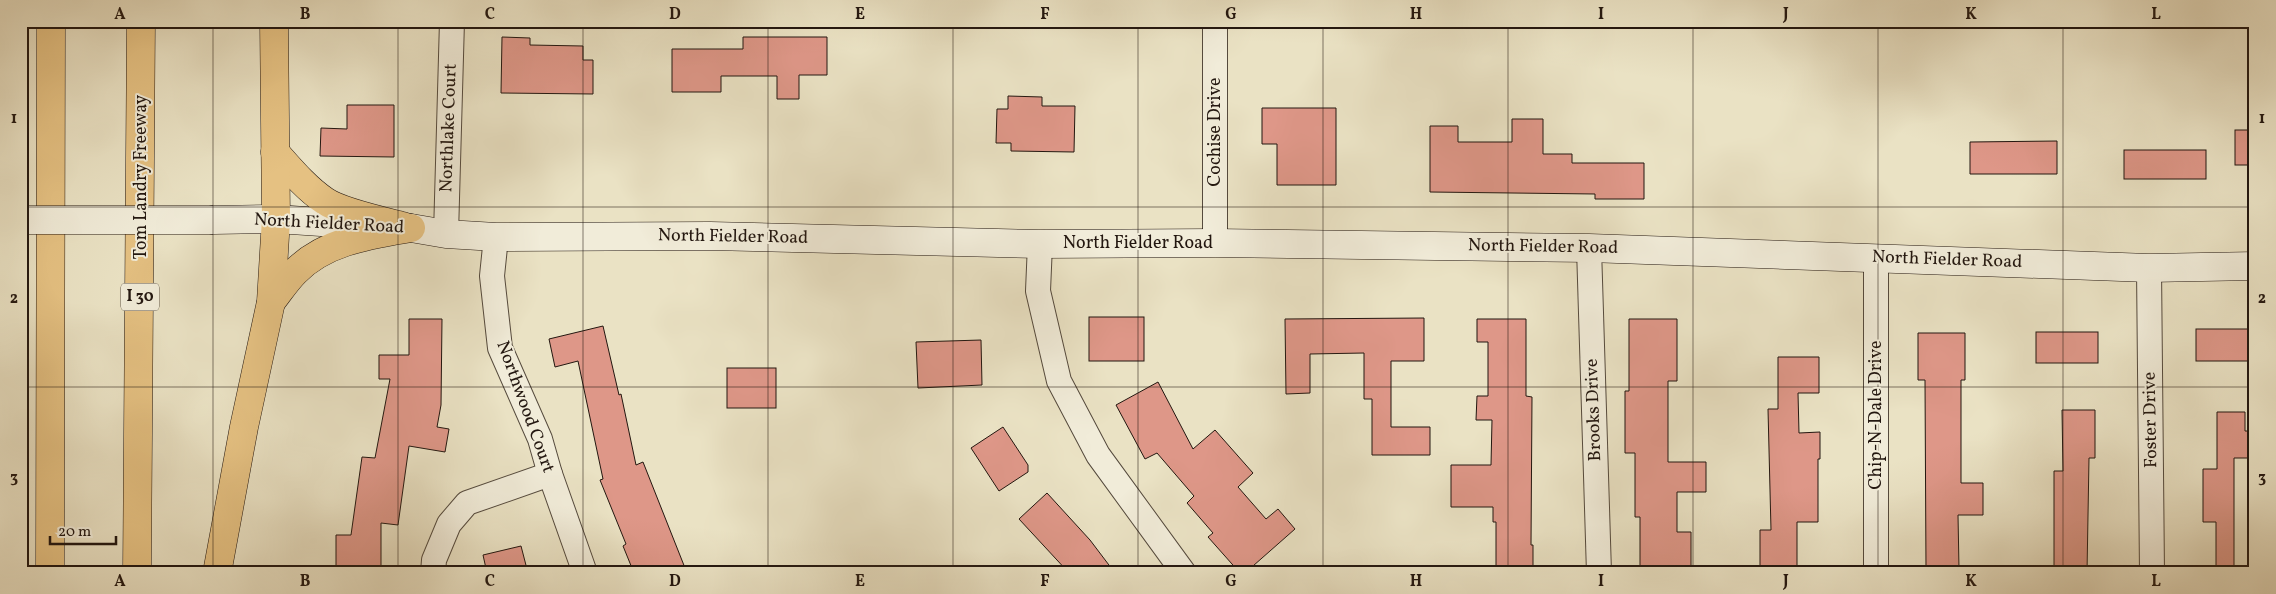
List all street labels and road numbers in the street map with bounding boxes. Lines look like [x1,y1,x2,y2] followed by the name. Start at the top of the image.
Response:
[434,63,464,193] street label: Northlake Court
[1203,78,1228,186] street label: Cochise Drive
[129,94,154,259] street label: Tom Landry Freeway
[253,208,405,240] street label: North Fielder Road
[658,223,808,251] street label: North Fielder Road
[1063,231,1213,256] street label: North Fielder Road
[1468,233,1618,261] street label: North Fielder Road
[1871,245,2023,275] street label: North Fielder Road
[121,284,159,310] road number: I 30
[490,338,560,476] street label: Northwood Court
[1864,340,1889,490] street label: Chip-N-Dale Drive
[1580,358,1608,462] street label: Brooks Drive
[2138,372,2164,468] street label: Foster Drive

